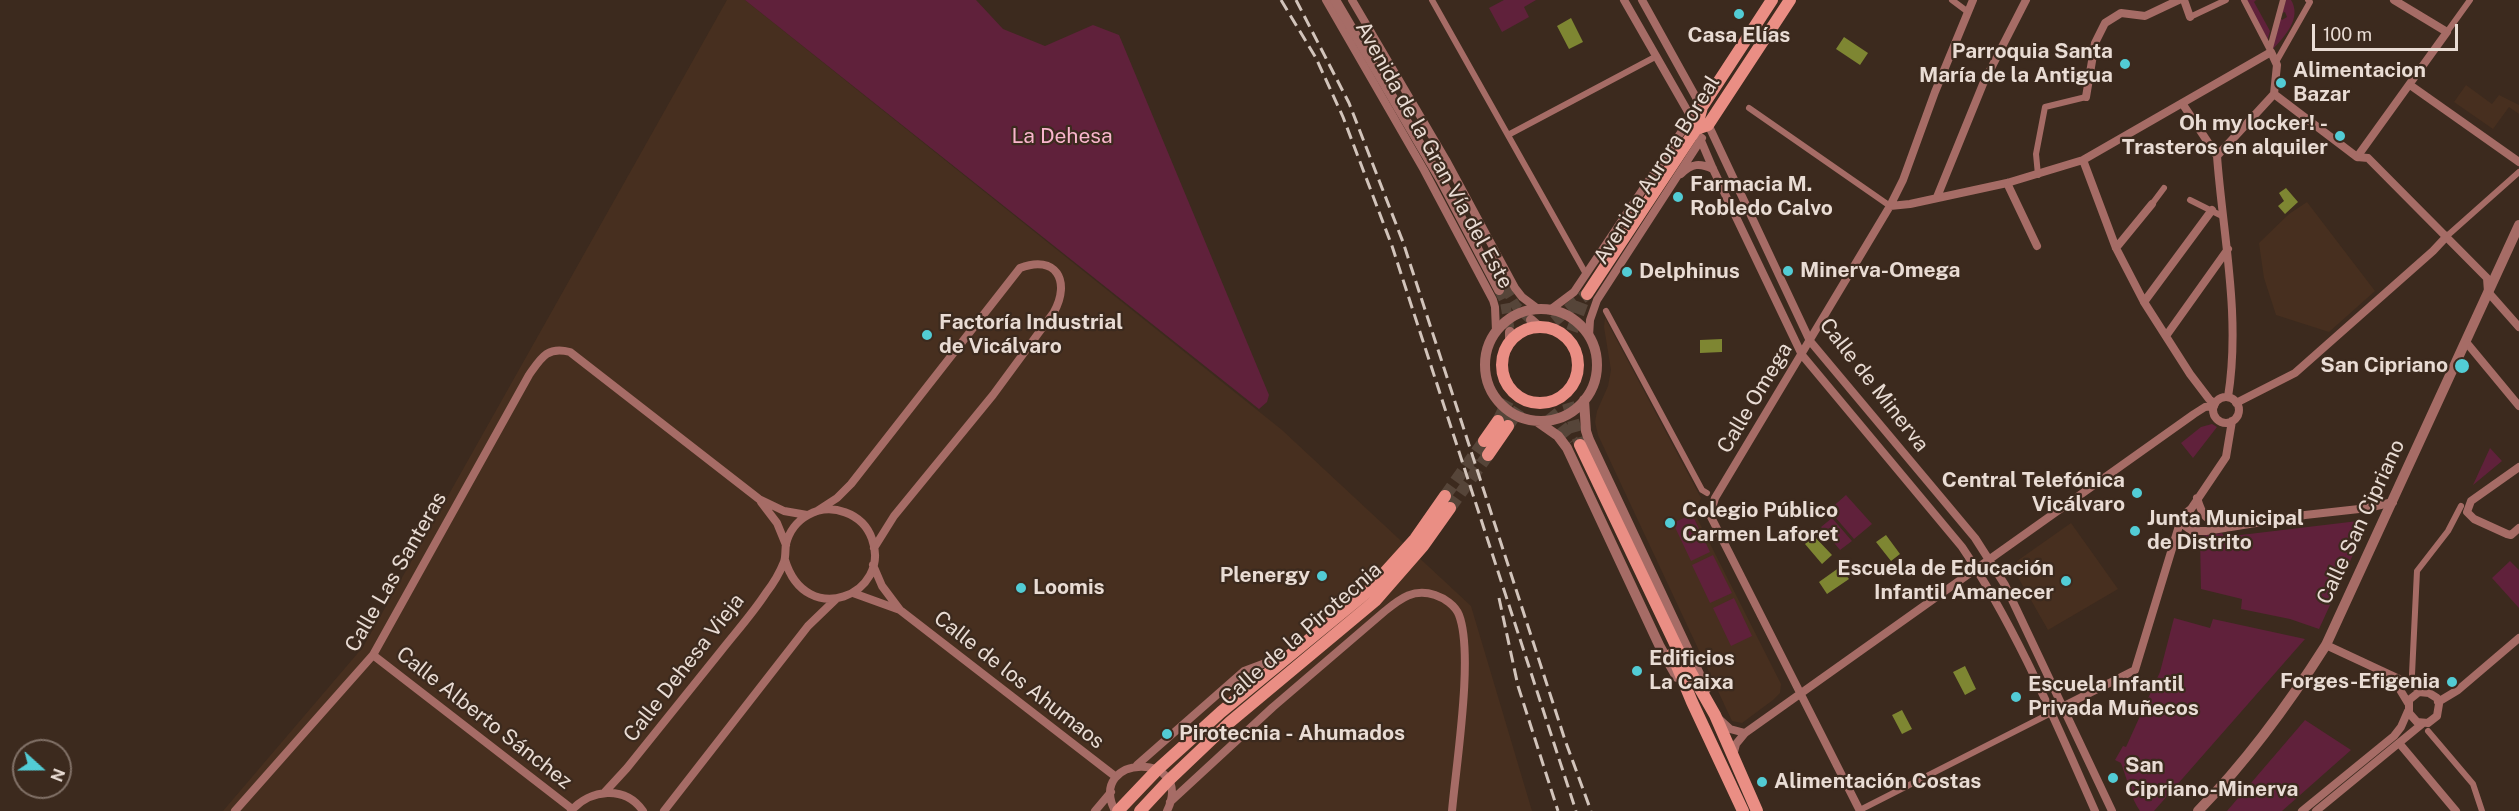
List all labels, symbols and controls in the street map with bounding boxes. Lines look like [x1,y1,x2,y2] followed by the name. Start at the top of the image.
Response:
[1732,7,1746,21] marker: Casa Elías
[2315,12,2460,50] scale bar
[1350,17,1518,293] street label: Avenida de la Gran Vía del Este
[1688,23,1790,49] place label: Casa Elías
[2323,24,2372,45] text: 100 m
[1919,39,2113,89] place label: Parroquia Santa María de la Antigua
[2118,57,2132,71] marker: Parroquia Santa María de la Antigua
[2293,58,2426,108] place label: Alimentacion Bazar
[1589,71,1725,269] street label: Avenida Aurora Boreal
[2274,76,2288,90] marker: Alimentacion Bazar
[2122,111,2328,161] place label: Oh my locker! - Trasteros en alquiler
[1011,124,1113,150] park label: La Dehesa
[2333,129,2347,143] marker: Oh my locker! - Trasteros en alquiler
[1690,172,1833,222] place label: Farmacia M. Robledo Calvo
[1671,190,1685,204] marker: Farmacia M. Robledo Calvo
[1800,258,1960,284] place label: Minerva-Omega
[1639,259,1740,285] place label: Delphinus
[1781,264,1795,278] marker: Minerva-Omega
[1620,265,1634,279] marker: Delphinus
[939,310,1123,360] place label: Factoría Industrial de Vicálvaro
[1814,313,1934,457] street label: Calle de Minerva
[920,328,934,342] marker: Factoría Industrial de Vicálvaro
[1712,338,1798,458] street label: Calle Omega
[2320,353,2448,379] place label: San Cipriano
[2453,357,2471,375] marker: San Cipriano
[2312,436,2410,608] street label: Calle San Cipriano
[1942,468,2125,518] place label: Central Telefónica Vicálvaro
[2130,486,2144,500] marker: Central Telefónica Vicálvaro
[340,487,452,657] street label: Calle Las Santeras
[1682,498,1839,548] place label: Colegio Público Carmen Laforet
[2147,506,2304,556] place label: Junta Municipal de Distrito
[1663,516,1677,530] marker: Colegio Público Carmen Laforet
[2128,524,2142,538] marker: Junta Municipal de Distrito
[1837,556,2054,606] place label: Escuela de Educación Infantil Amanecer
[1215,557,1387,711] street label: Calle de la Pirotecnia
[1220,563,1310,589] place label: Plenergy
[1315,569,1329,583] marker: Plenergy
[2059,574,2073,588] marker: Escuela de Educación Infantil Amanecer
[1033,575,1105,601] place label: Loomis
[1014,581,1028,595] marker: Loomis
[618,589,750,747] street label: Calle Dehesa Vieja
[929,606,1109,754] street label: Calle de los Ahumaos
[391,642,577,794] street label: Calle Alberto Sánchez
[1649,646,1735,696] place label: Edificios La Caixa
[1630,664,1644,678] marker: Edificios La Caixa
[2280,669,2440,695] place label: Forges-Efigenia
[2028,672,2199,722] place label: Escuela Infantil Privada Muñecos
[2445,675,2459,689] marker: Forges-Efigenia
[2009,690,2023,704] marker: Escuela Infantil Privada Muñecos
[1179,721,1405,747] place label: Pirotecnia - Ahumados
[1160,727,1174,741] marker: Pirotecnia - Ahumados
[12,739,72,799] north arrow
[2125,753,2298,803] place label: San Cipriano-Minerva
[46,766,69,784] text: N
[1774,769,1981,795] place label: Alimentación Costas
[2106,771,2120,785] marker: San Cipriano-Minerva
[1755,775,1769,789] marker: Alimentación Costas

